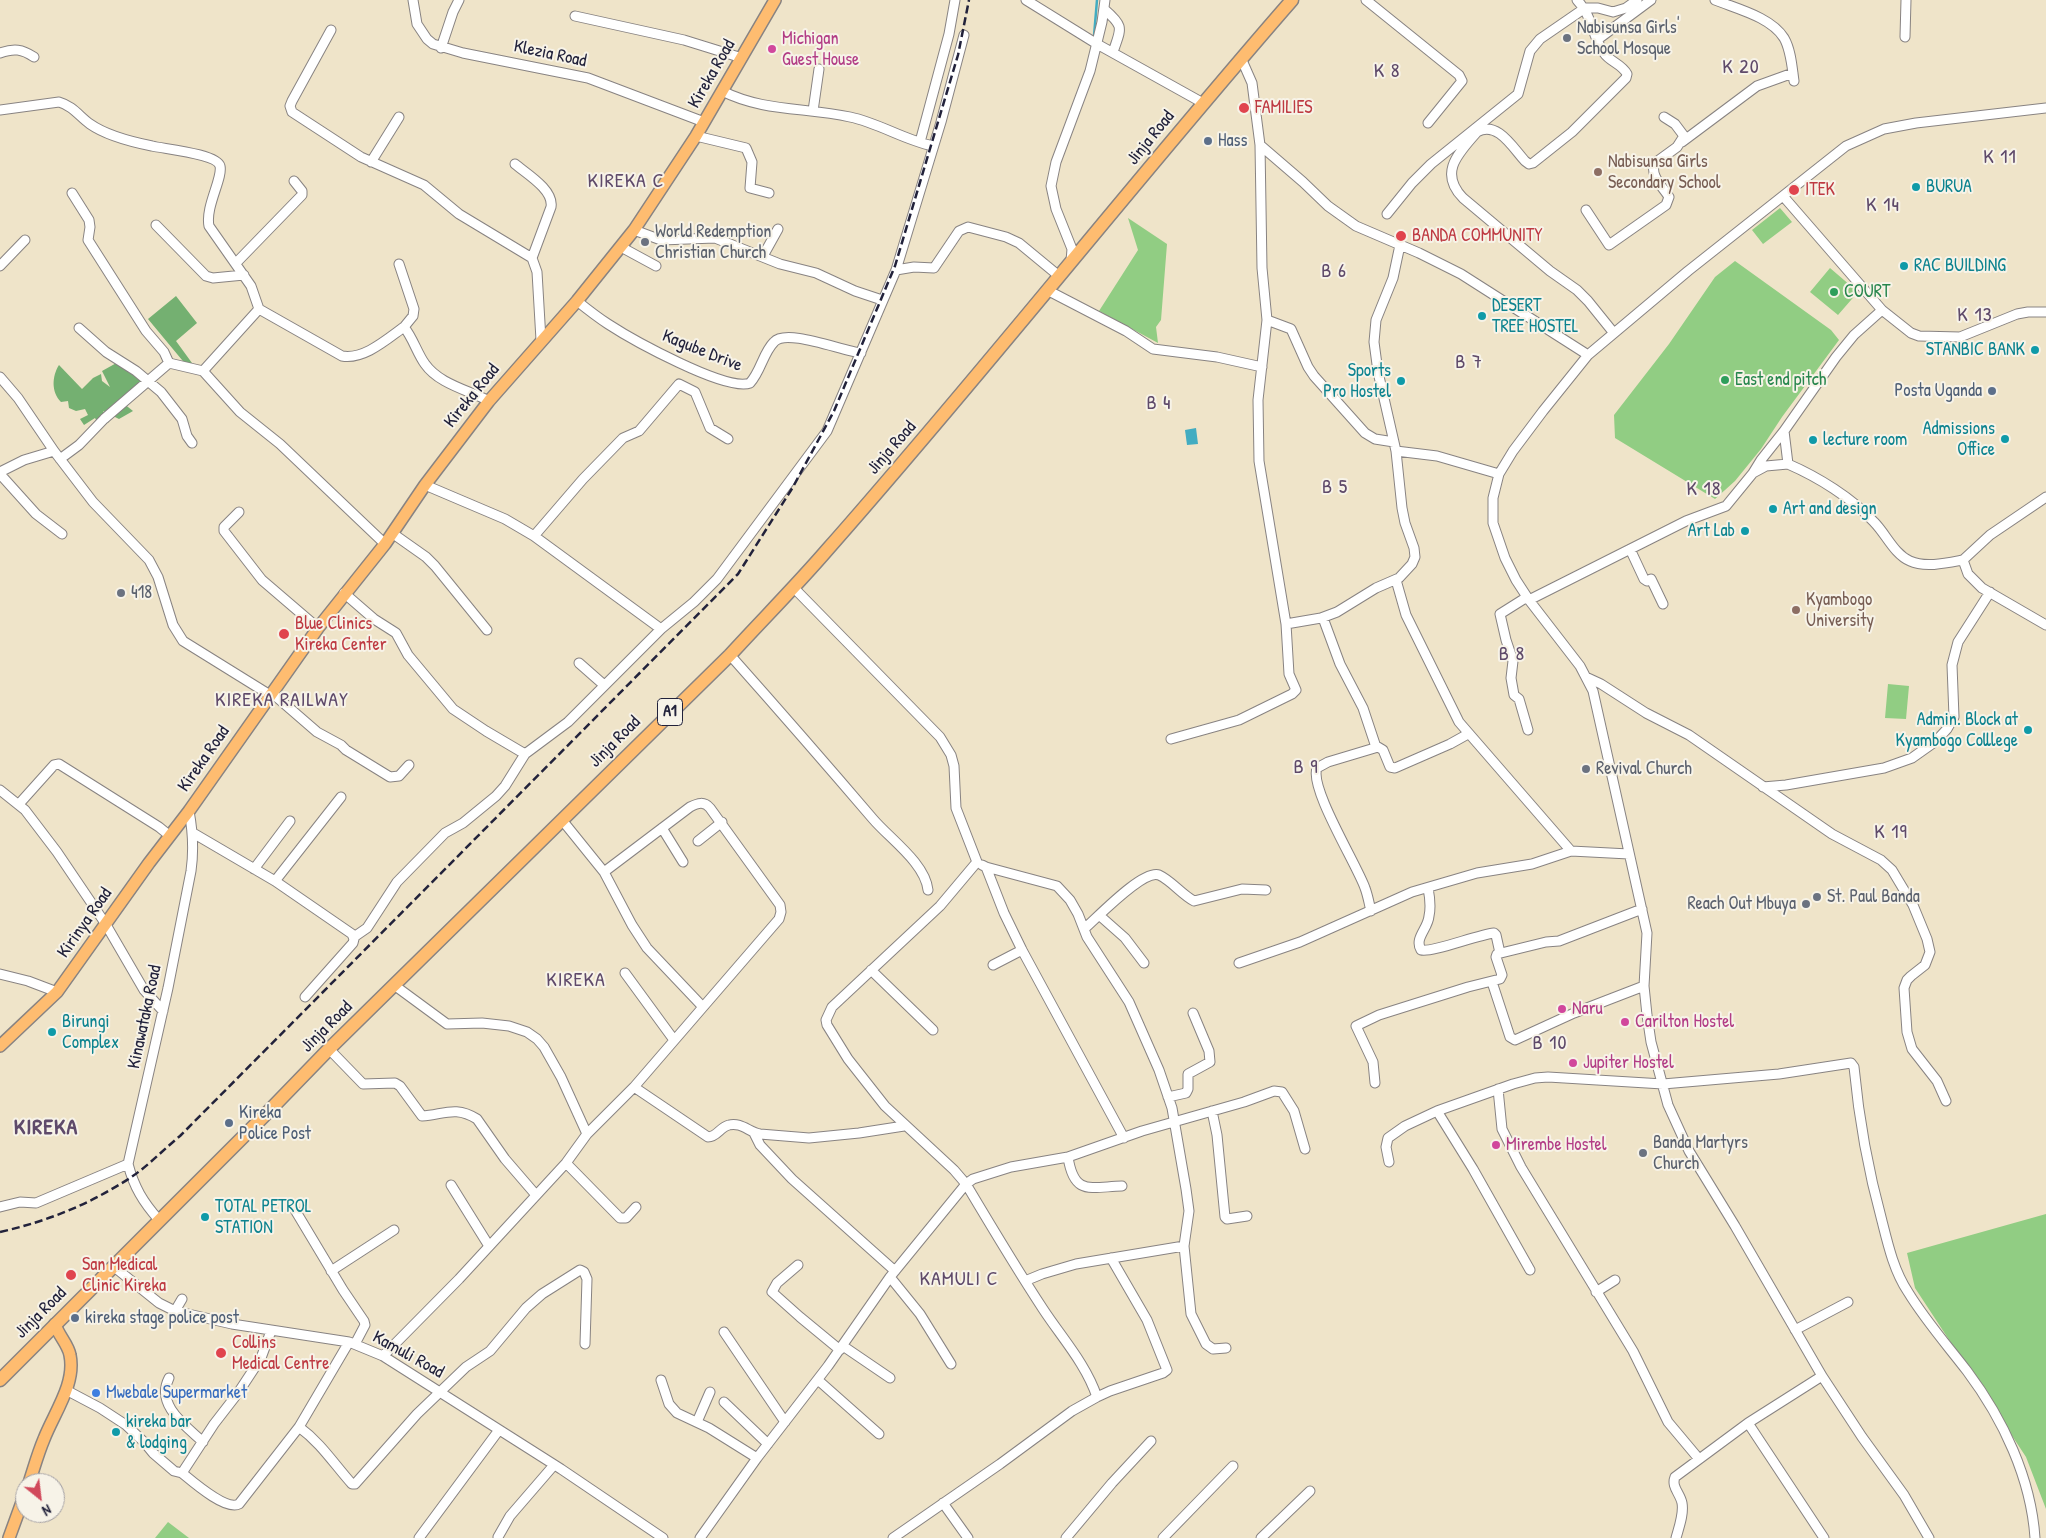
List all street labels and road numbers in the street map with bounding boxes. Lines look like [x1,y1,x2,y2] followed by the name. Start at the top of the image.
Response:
[512,36,588,72] street label: Klezia Road
[684,36,740,112] street label: Kireka Road
[1123,106,1179,170] street label: Jinja Road
[659,325,745,377] street label: Kagube Drive
[440,360,504,432] street label: Kireka Road
[863,417,921,479] street label: Jinja Road
[658,699,682,726] road number: A1
[585,712,645,772] street label: Jinja Road
[173,722,235,796] street label: Kireka Road
[53,884,117,962] street label: Kirinya Road
[123,963,167,1071] street label: Kinawataka Road
[297,997,357,1057] street label: Jinja Road
[11,1283,71,1343] street label: Jinja Road
[368,1327,448,1383] street label: Kamuli Road

